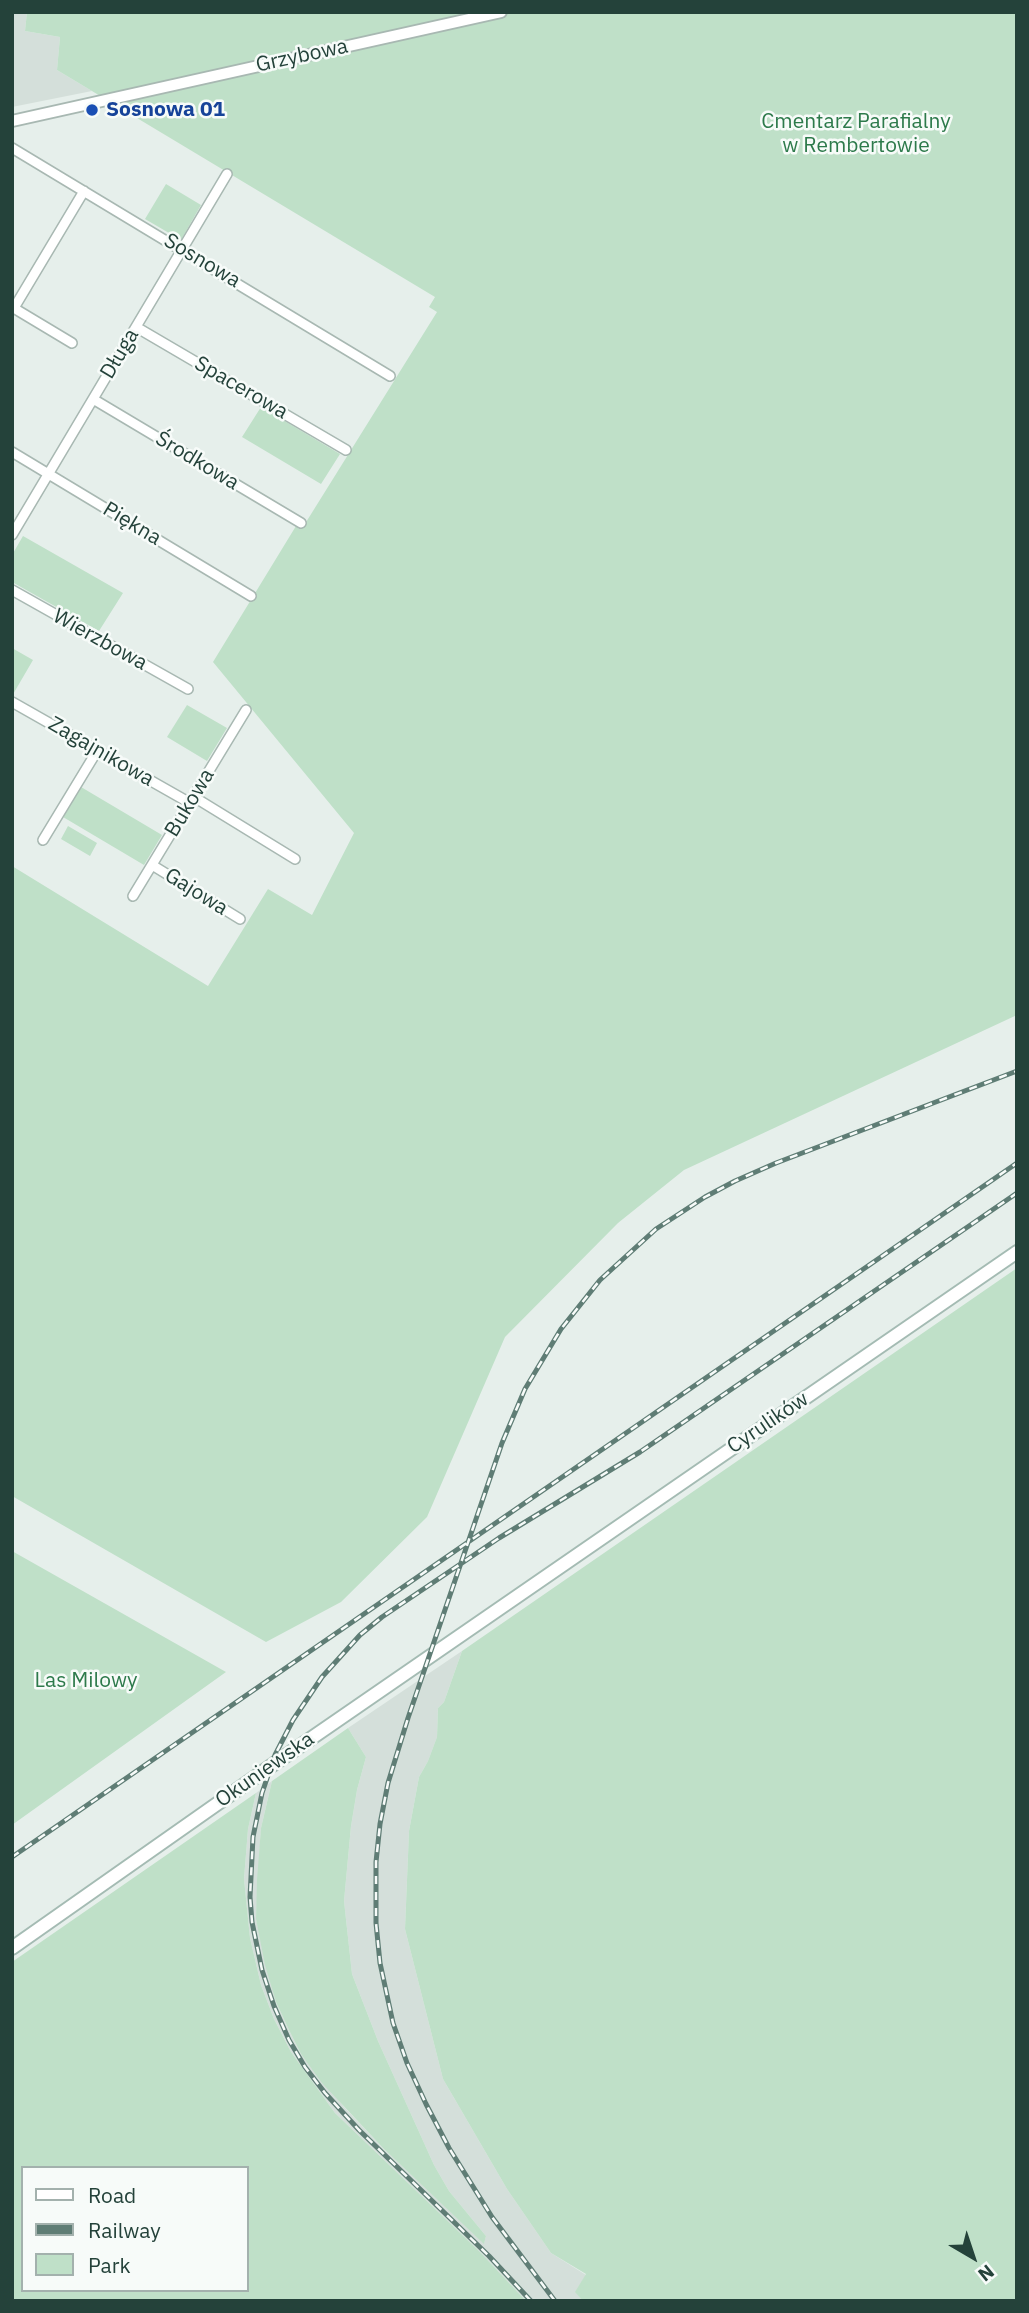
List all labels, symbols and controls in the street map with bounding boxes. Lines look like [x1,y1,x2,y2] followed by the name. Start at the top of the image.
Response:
[254,34,350,78] street label: Grzybowa
[106,97,225,123] place label: Sosnowa 01
[84,102,100,118] marker: Sosnowa 01
[761,109,951,159] park label: Cmentarz Parafialny w Rembertowie
[159,228,245,294] street label: Sosnowa
[95,324,145,384] street label: Długa
[190,351,292,425] street label: Spacerowa
[151,426,243,496] street label: Środkowa
[98,497,166,551] street label: Piękna
[48,604,152,676] street label: Wierzbowa
[44,712,158,792] street label: Zagajnikowa
[160,764,220,842] street label: Bukowa
[160,863,232,921] street label: Gajowa
[723,1387,813,1459] street label: Cyrulików
[34,1668,138,1694] park label: Las Milowy
[211,1727,319,1813] street label: Okuniewska
[21,2166,248,2292] legend
[88,2181,136,2209] text: Road
[88,2216,161,2244] text: Railway
[938,2222,1008,2292] north arrow
[88,2251,131,2279] text: Park
[973,2260,999,2287] text: N

